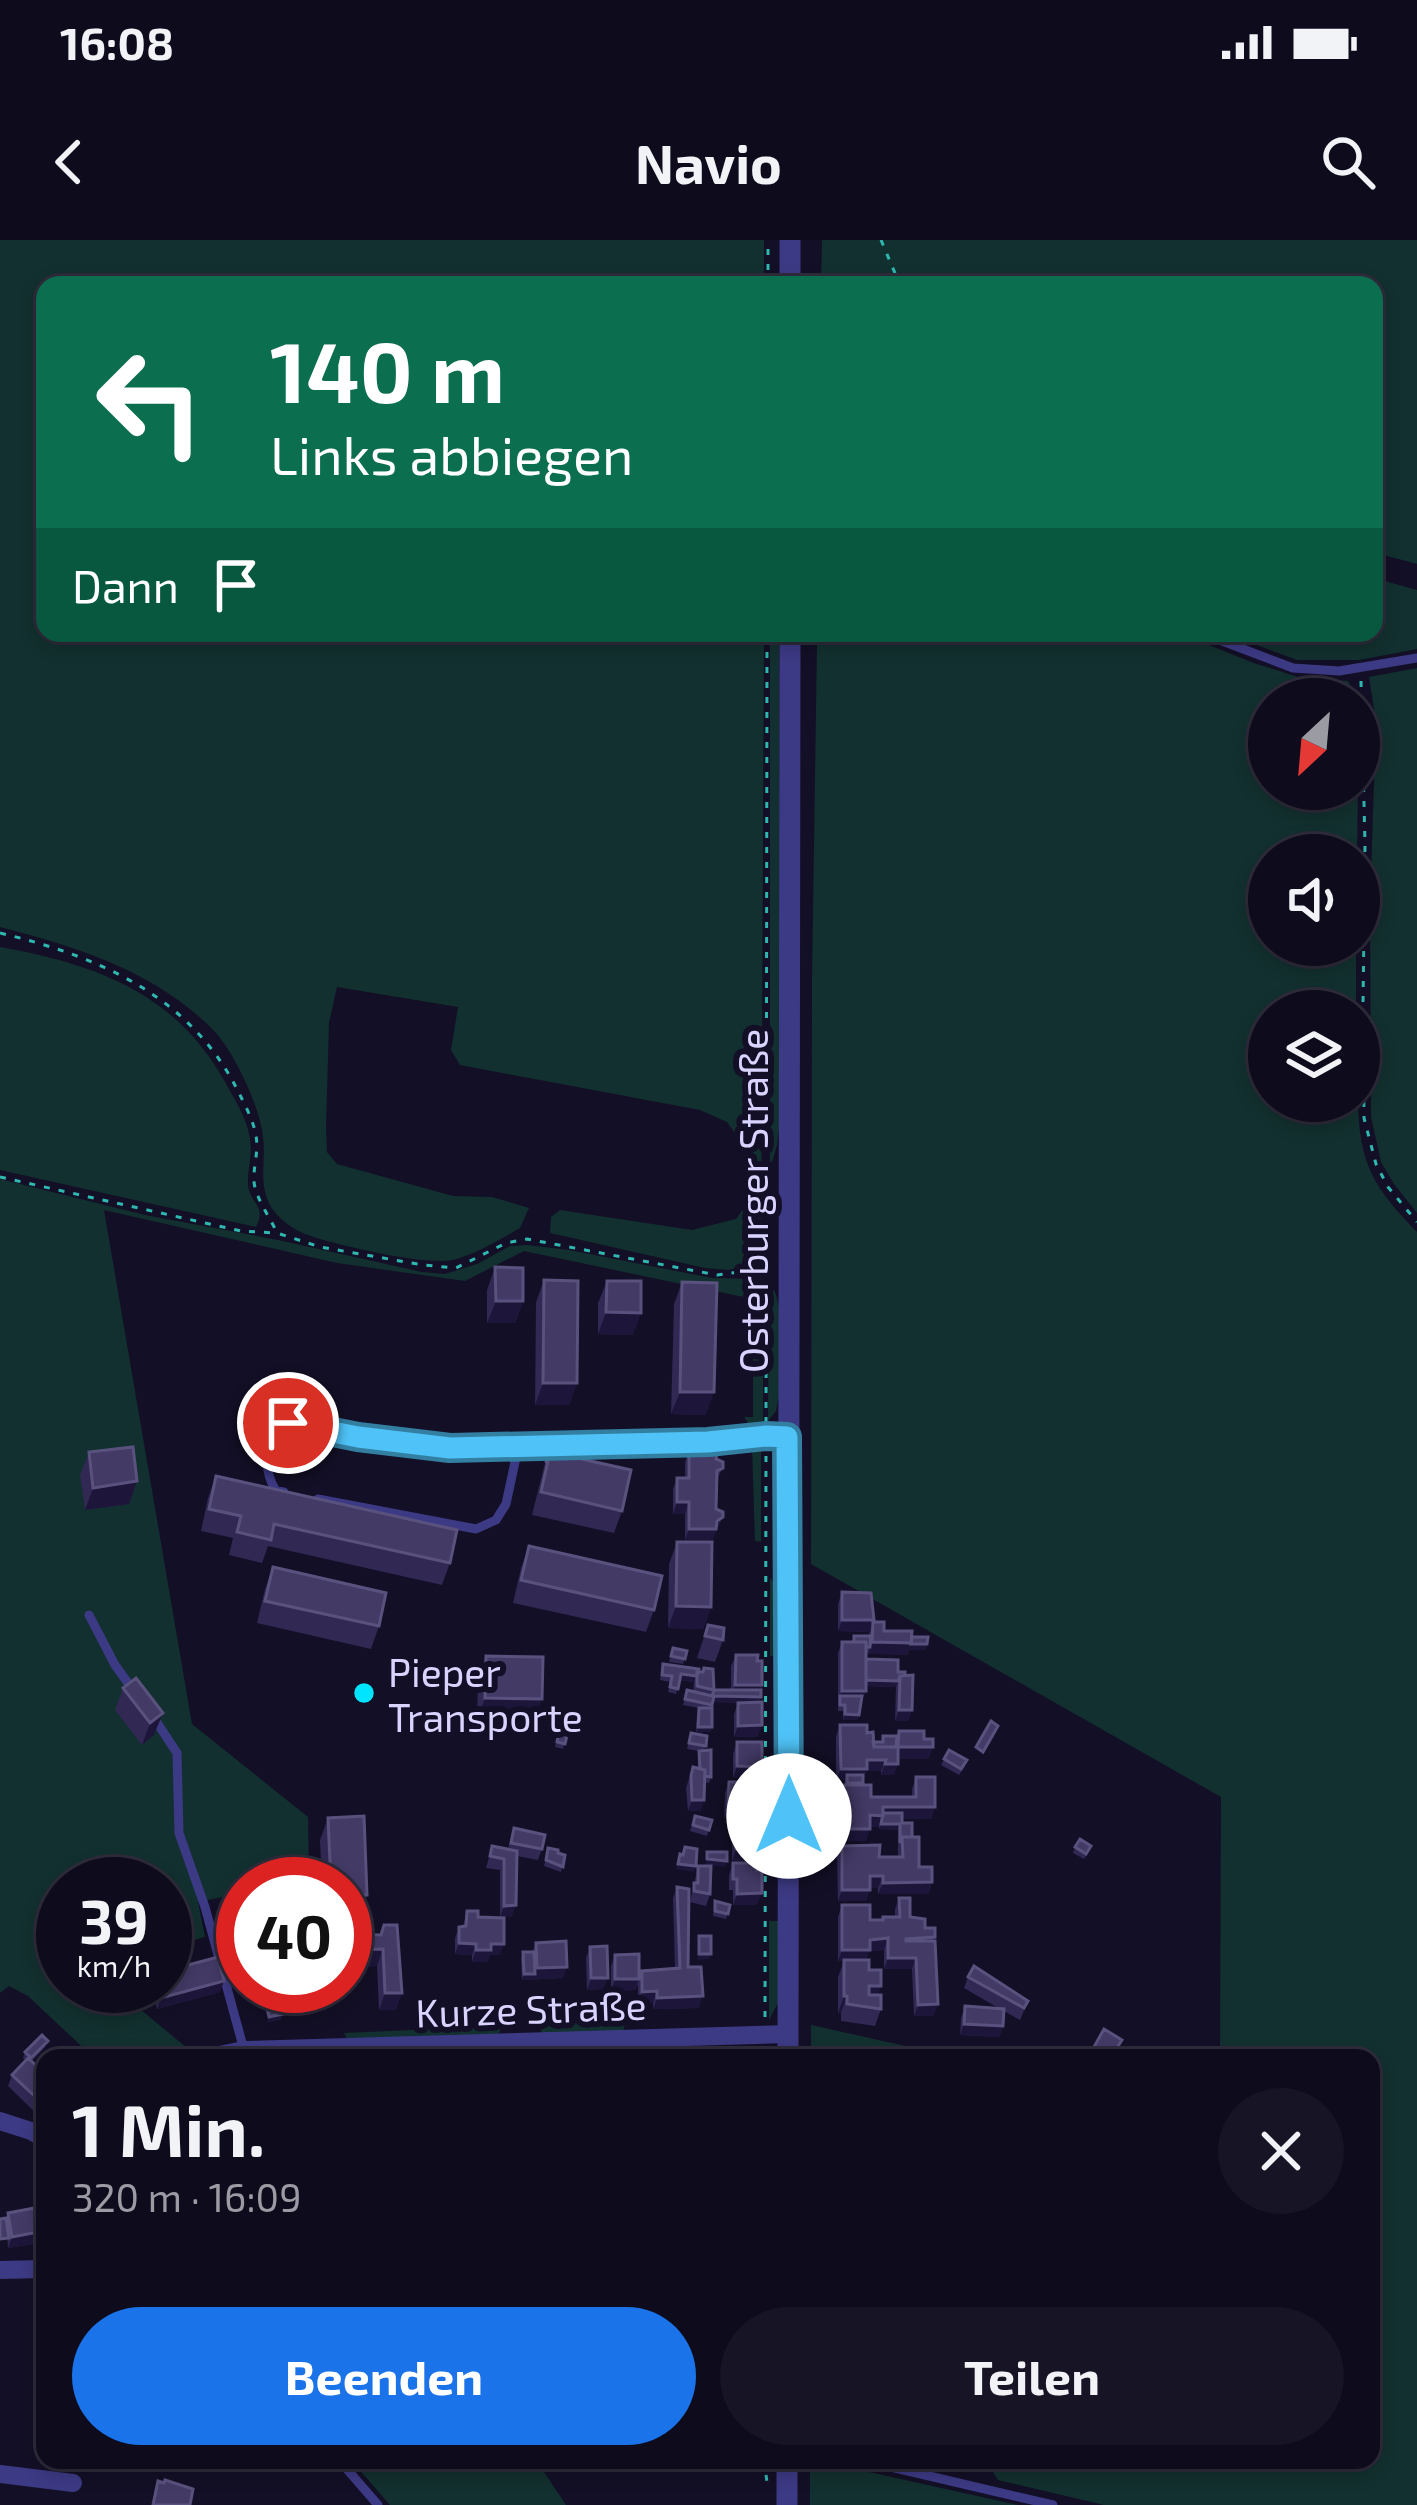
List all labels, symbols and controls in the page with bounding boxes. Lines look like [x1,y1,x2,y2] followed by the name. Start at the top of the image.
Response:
[60,15,174,69] text: 16:08
[36,129,102,195] icon: back
[1315,129,1381,195] icon: search
[635,130,782,195] text: Navio
[270,319,505,420] text: 140 m
[72,324,228,480] icon: left
[270,421,633,486] text: Links abbiegen
[203,552,269,618] icon: arrive
[72,558,179,612] text: Dann
[1248,678,1380,810] north arrow
[1248,678,1380,1122] map controls
[1248,834,1380,966] button: sound
[1248,990,1380,1122] button: layers
[729,1029,776,1373] street label: Osterburger Straße
[237,1372,339,1474] pin
[255,1390,321,1456] icon: arrive
[388,1648,583,1740] place label: Pieper Transporte
[351,1680,377,1706] marker: Pieper Transporte
[726,1753,852,1879] position arrow
[216,1857,372,2013] speed limit sign: 40
[79,1884,149,1956] text: 39
[77,1947,151,1983] text: km/h
[415,1980,647,2036] street label: Kurze Straße
[72,2085,265,2171] text: 1 Min.
[1218,2088,1344,2214] button: close
[72,2173,301,2220] text: 320 m · 16:09
[72,2307,696,2445] button: Beenden
[720,2307,1344,2445] button: Teilen

